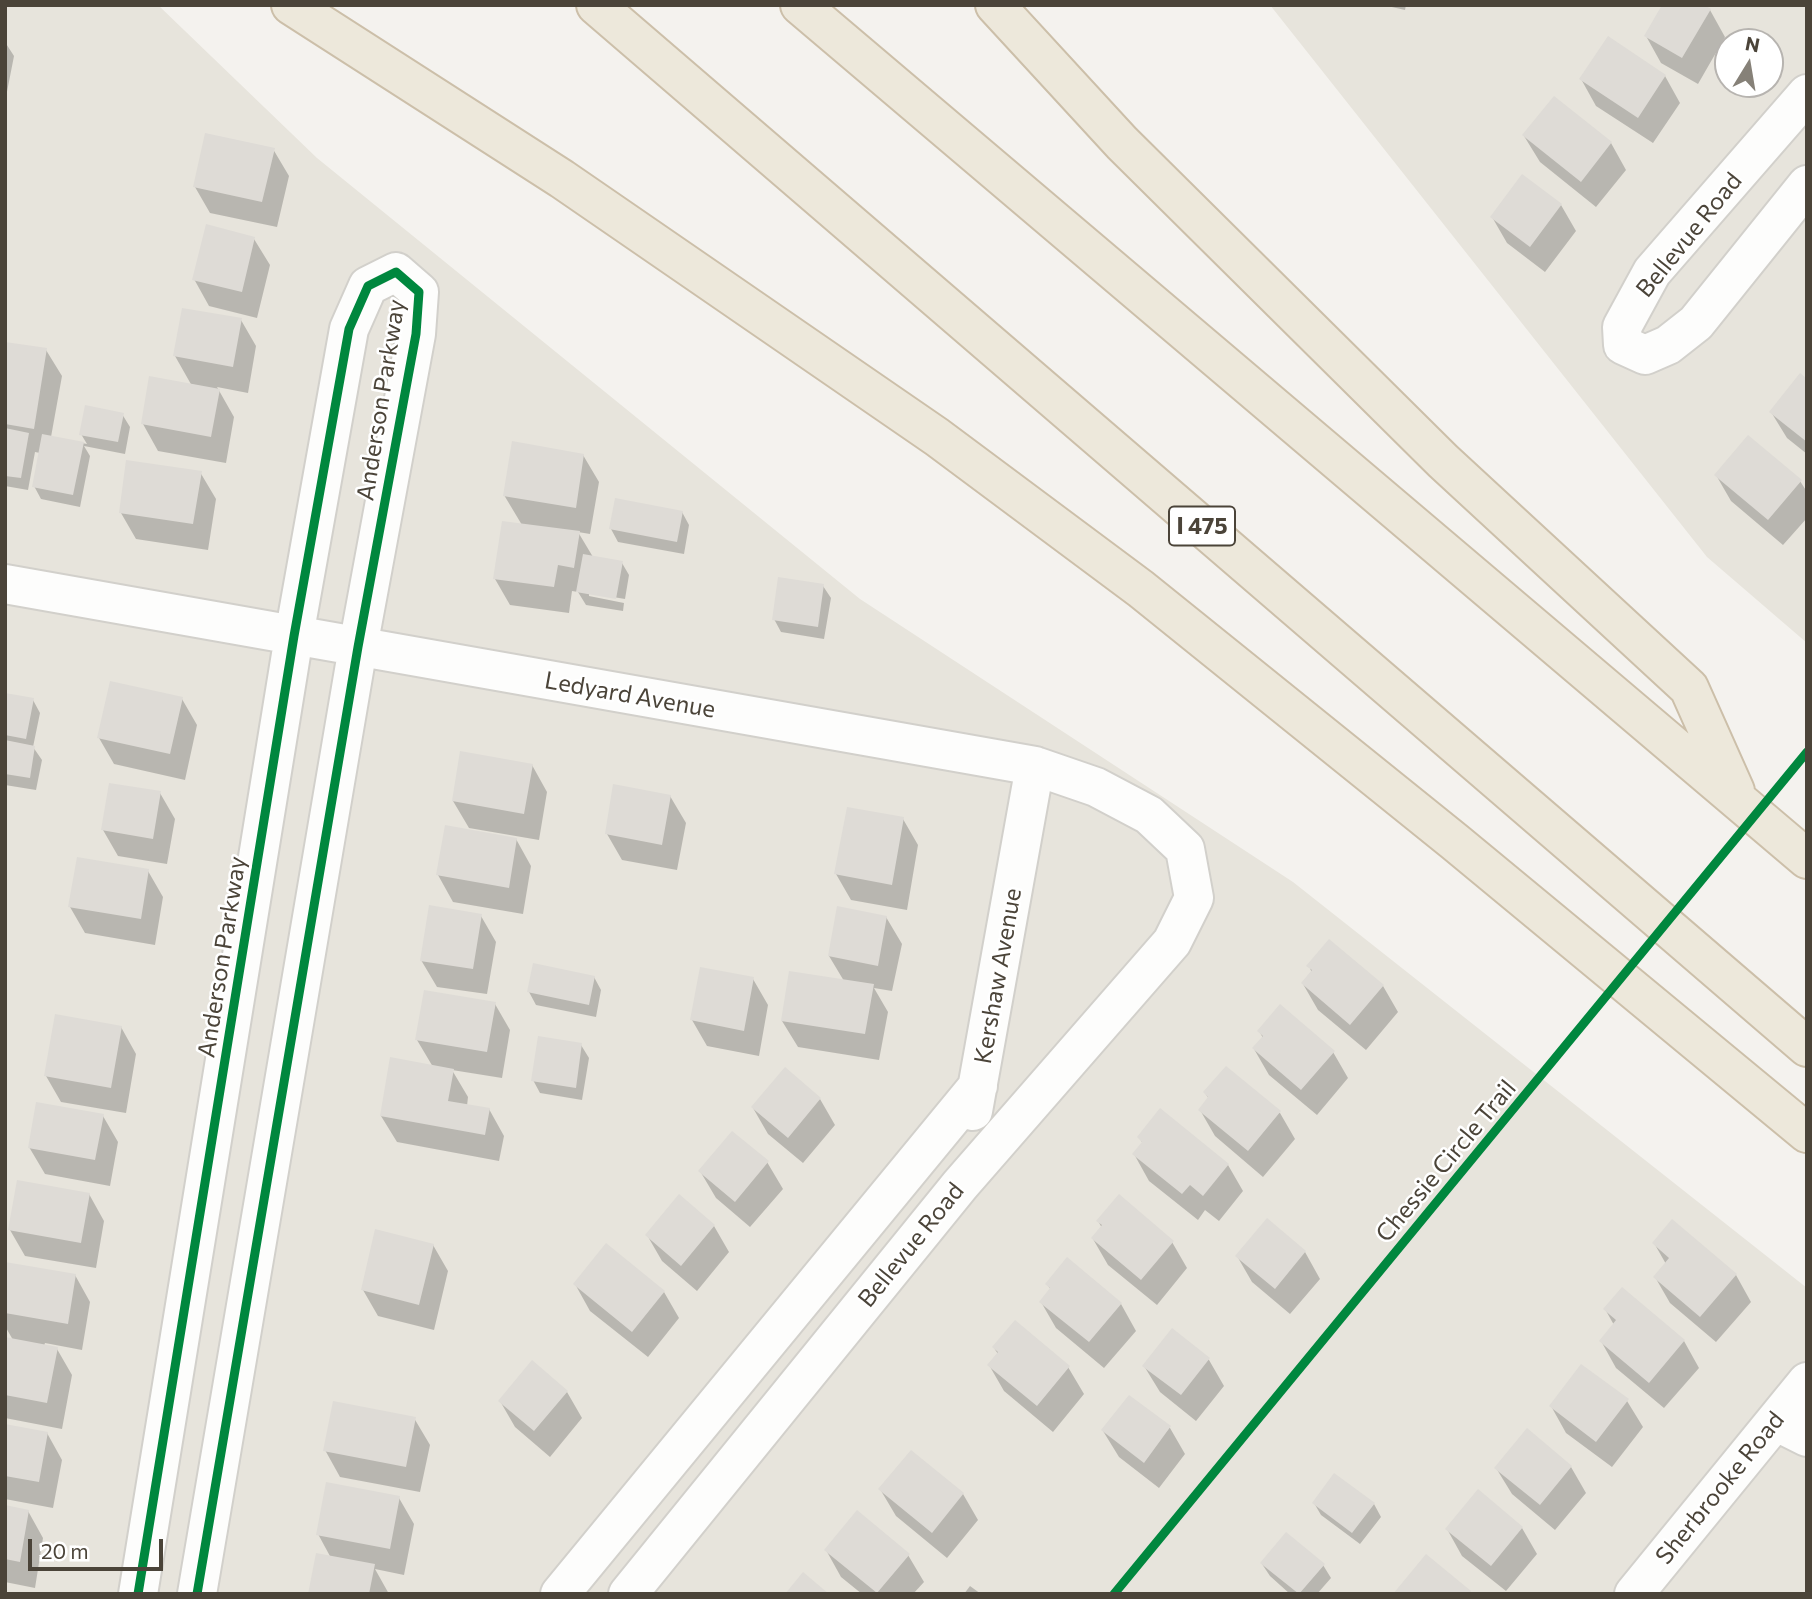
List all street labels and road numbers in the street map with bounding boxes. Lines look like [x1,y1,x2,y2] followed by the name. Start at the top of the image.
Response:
[1630,167,1748,303] street label: Bellevue Road
[351,297,411,503] street label: Anderson Parkway
[1169,506,1235,546] road number: I 475
[542,666,718,724] street label: Ledyard Avenue
[192,854,252,1060] street label: Anderson Parkway
[968,886,1028,1066] street label: Kershaw Avenue
[1370,1074,1522,1248] street label: Chessie Circle Trail
[852,1177,970,1313] street label: Bellevue Road
[1650,1406,1790,1570] street label: Sherbrooke Road

